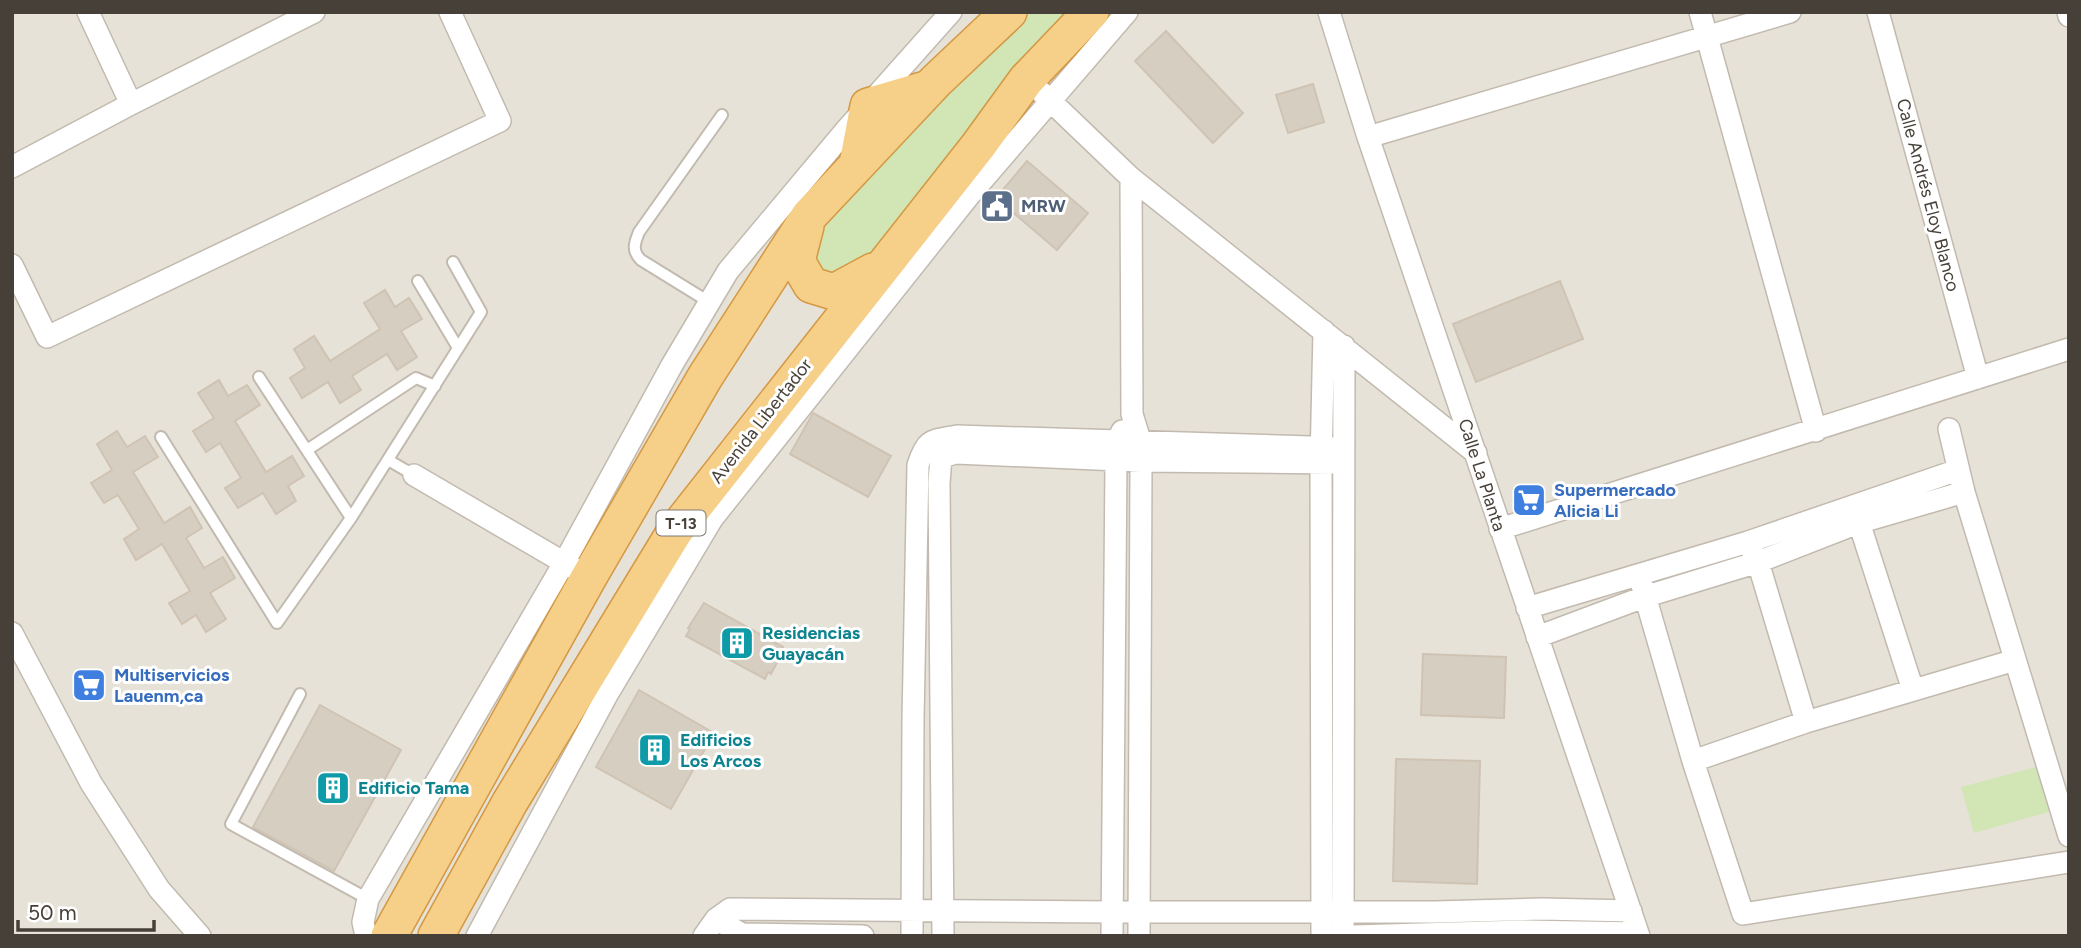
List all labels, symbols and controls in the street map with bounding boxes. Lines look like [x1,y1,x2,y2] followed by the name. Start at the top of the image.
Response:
[1892,96,1964,294] street label: Calle Andrés Eloy Blanco
[978,187,1016,225] public building icon: MRW
[1021,195,1066,217] place label: MRW
[705,354,817,488] street label: Avenida Libertador
[1453,416,1511,534] street label: Calle La Planta
[1554,479,1676,522] place label: Supermercado Alicia Li
[1510,481,1548,519] supermarket icon: Supermercado Alicia Li
[656,510,706,536] road number: T-13
[762,622,861,665] place label: Residencias Guayacán
[718,624,756,662] building icon: Residencias Guayacán
[114,664,230,707] place label: Multiservicios Lauenm,ca
[70,666,108,704] supermarket icon: Multiservicios Lauenm,ca
[680,729,762,772] place label: Edificios Los Arcos
[636,731,674,769] building icon: Edificios Los Arcos
[314,769,352,807] building icon: Edificio Tama
[358,777,469,799] place label: Edificio Tama
[18,888,154,932] scale bar
[28,900,77,925] text: 50 m

